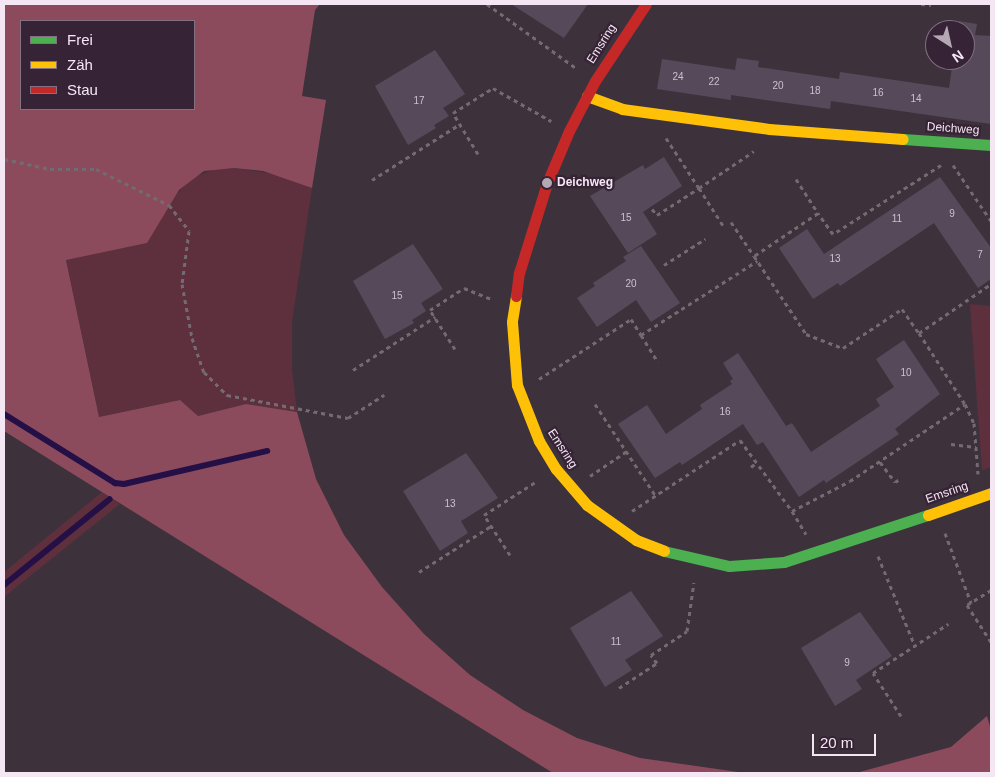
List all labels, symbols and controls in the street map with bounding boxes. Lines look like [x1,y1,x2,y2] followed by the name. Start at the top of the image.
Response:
[20,20,195,110] legend
[925,20,975,70] north arrow
[584,22,620,66] street label: Emsring
[67,31,93,48] text: Frei
[949,47,967,66] text: N
[67,56,93,73] text: Zäh
[672,71,684,83] house number: 24
[708,76,720,88] house number: 22
[772,80,784,92] house number: 20
[67,81,98,98] text: Stau
[809,85,821,97] house number: 18
[872,87,884,99] house number: 16
[910,93,922,105] house number: 14
[413,95,425,107] house number: 17
[926,120,980,138] street label: Deichweg
[557,176,613,190] place label: Deichweg
[541,177,553,189] marker: Deichweg
[949,208,955,220] house number: 9
[620,212,632,224] house number: 15
[892,213,902,225] house number: 11
[977,249,983,261] house number: 7
[829,253,841,265] house number: 13
[625,278,637,290] house number: 20
[391,290,403,302] house number: 15
[900,367,912,379] house number: 10
[719,406,731,418] house number: 16
[544,427,580,471] street label: Emsring
[924,479,970,507] street label: Emsring
[444,498,456,510] house number: 13
[611,636,621,648] house number: 11
[844,657,850,669] house number: 9
[815,724,879,756] scale bar
[820,734,853,751] text: 20 m

